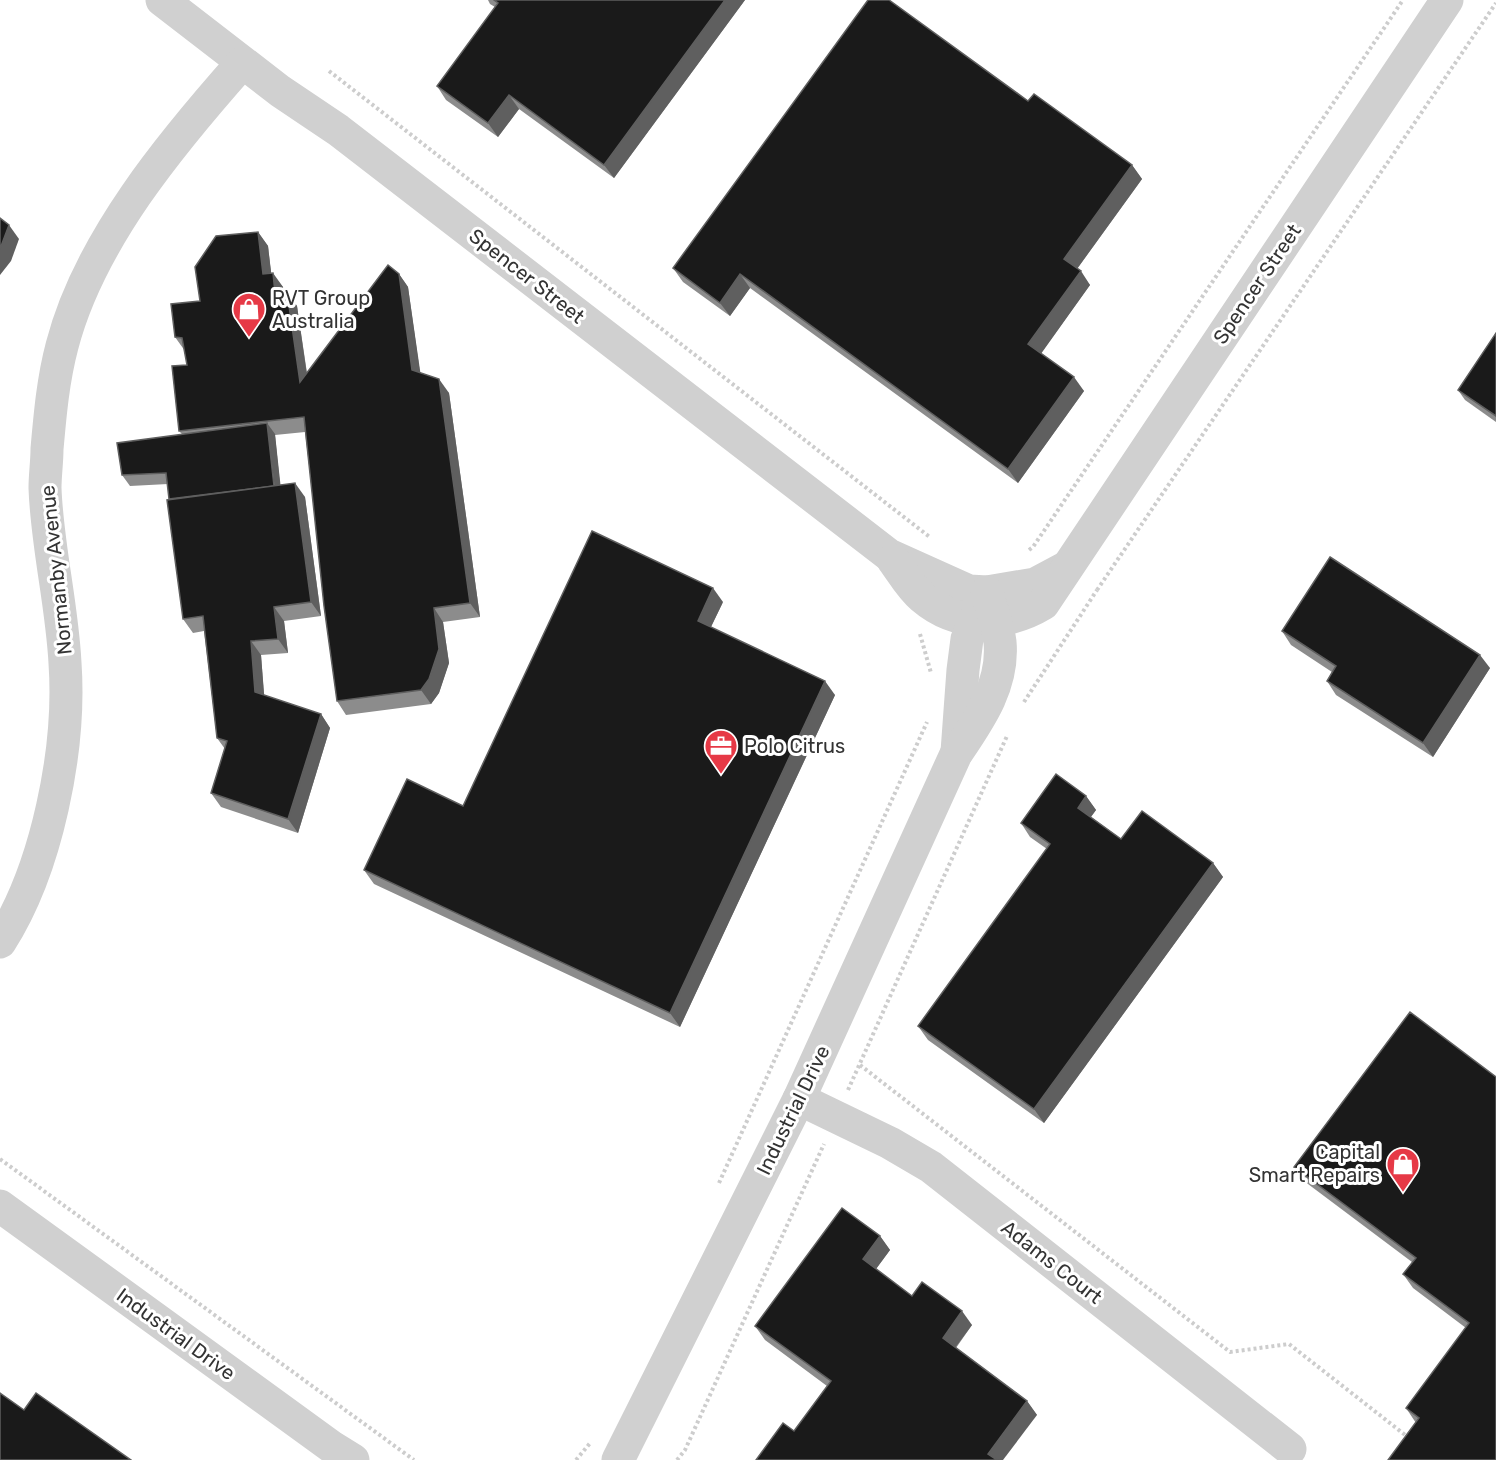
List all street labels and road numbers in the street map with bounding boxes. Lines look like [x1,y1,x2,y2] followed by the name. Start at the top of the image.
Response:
[1208,219,1306,349] street label: Spencer Street
[465,224,590,329] street label: Spencer Street
[35,484,77,656] street label: Normanby Avenue
[751,1041,835,1179] street label: Industrial Drive
[997,1215,1107,1309] street label: Adams Court
[112,1283,240,1385] street label: Industrial Drive

